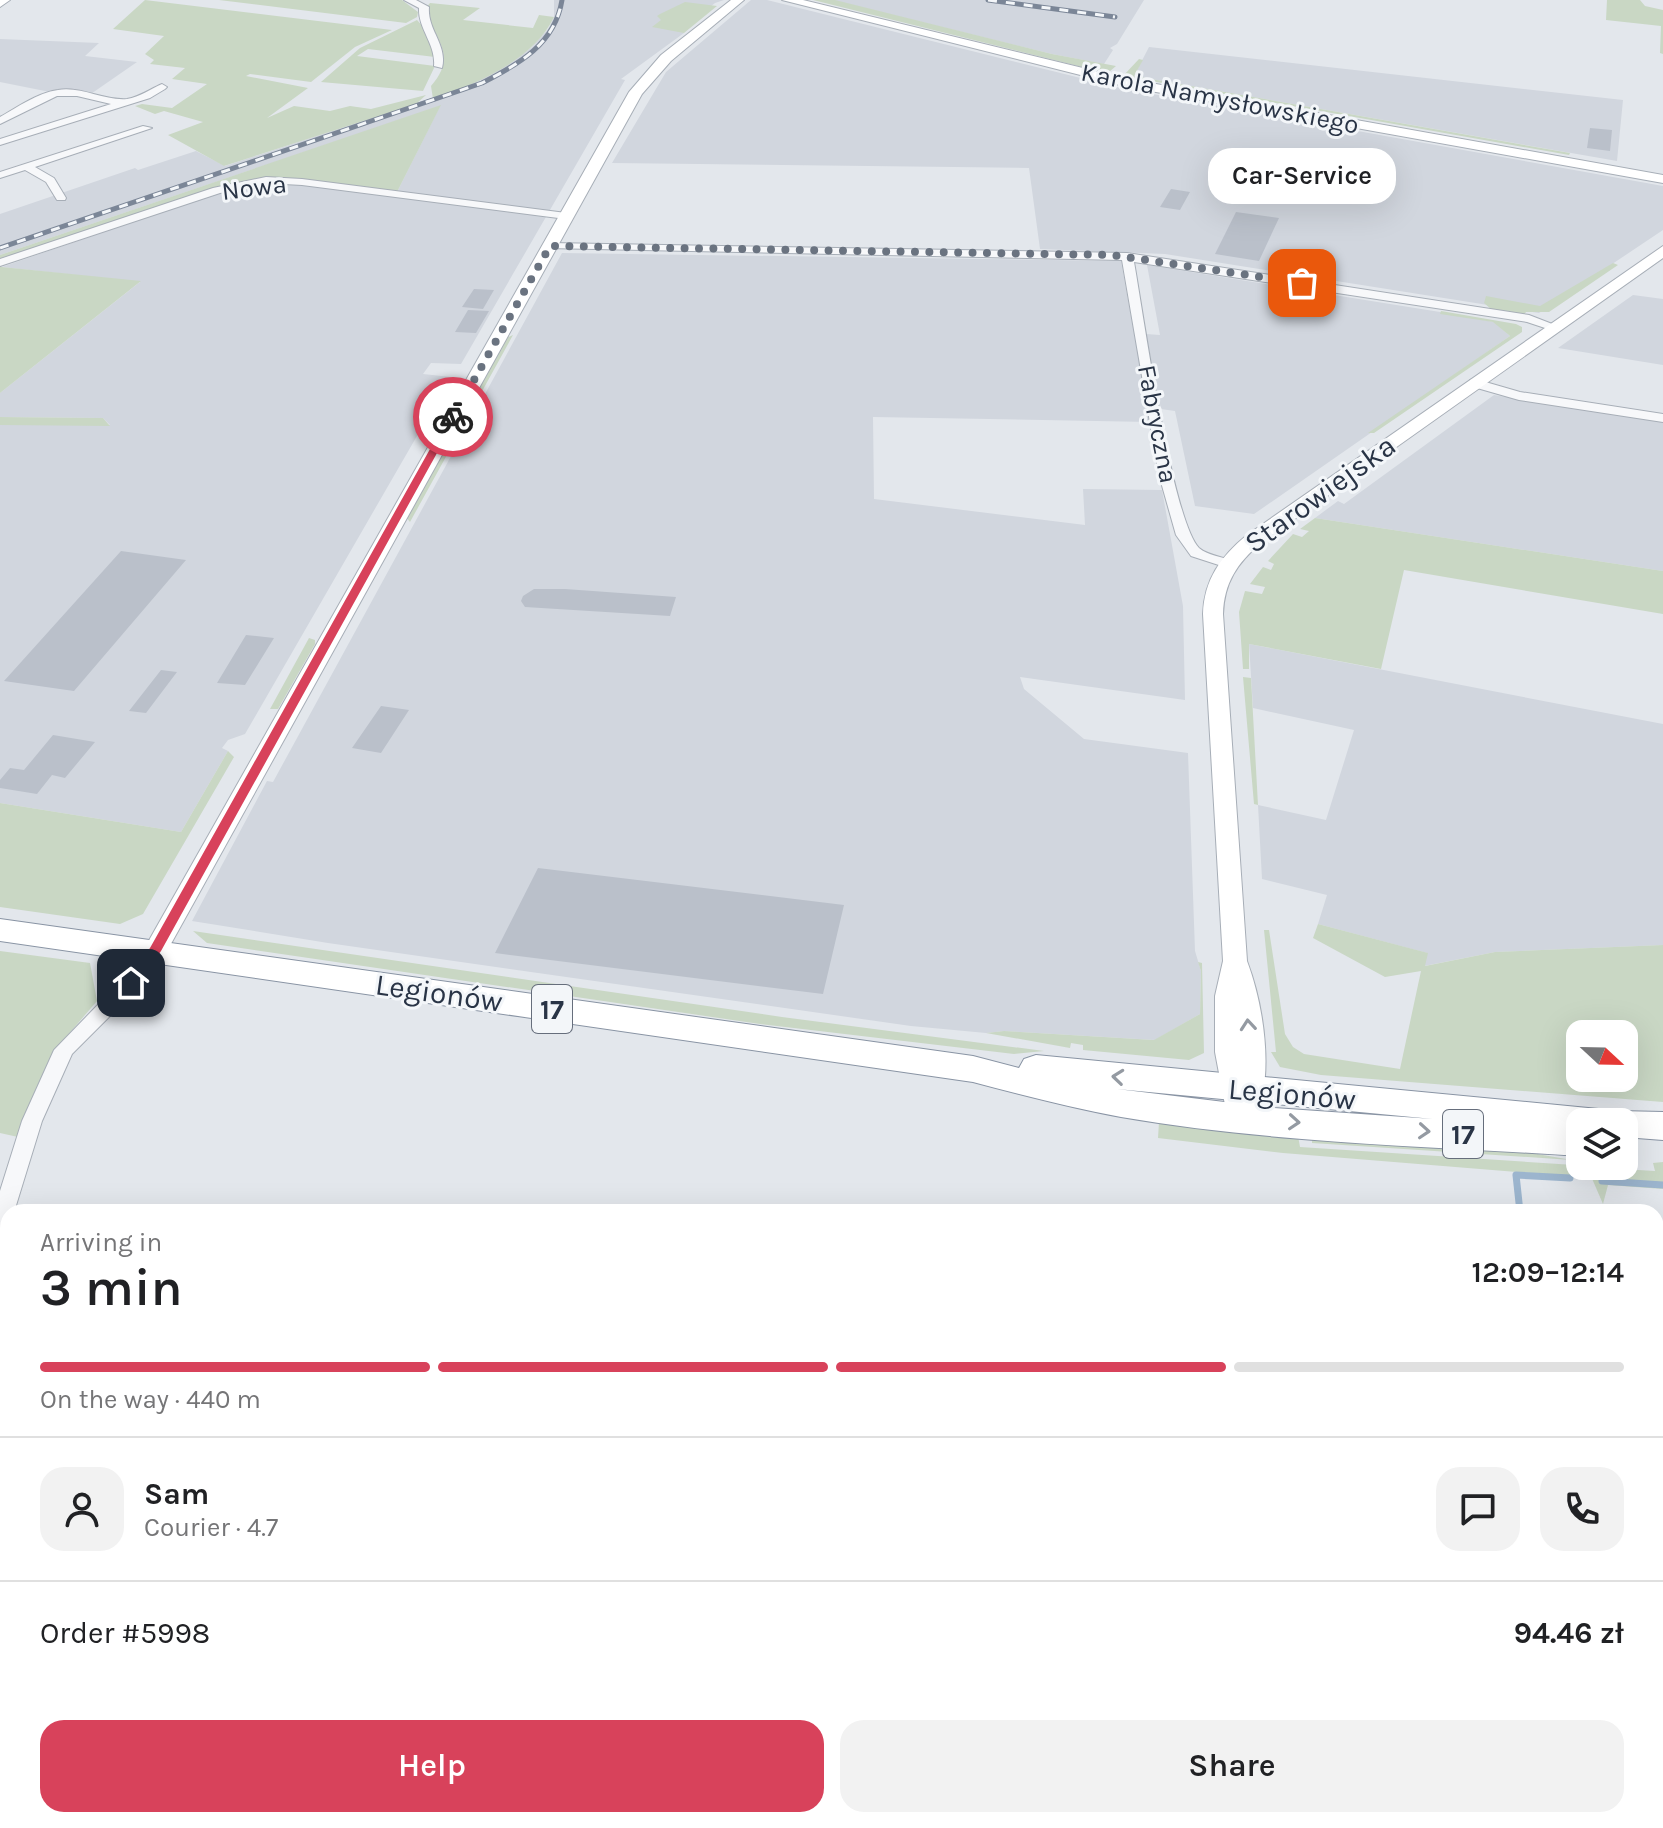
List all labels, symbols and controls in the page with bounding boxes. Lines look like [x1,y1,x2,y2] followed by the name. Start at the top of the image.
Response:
[1078,56,1361,141] street label: Karola Namysłowskiego
[1208,147,1396,203] callout: Car-Service
[1232,160,1372,191] text: Car-Service
[220,168,288,207] street label: Nowa
[1268,249,1336,317] pin
[1280,261,1324,305] icon: bag
[1131,362,1184,486] street label: Fabryczna
[413,377,493,457] courier
[431,395,475,439] icon: bike
[1237,427,1403,561] street label: Starowiejska
[97,949,165,1017] pin
[109,961,153,1005] icon: home
[373,966,505,1020] street label: Legionów
[532,985,572,1033] road number: 17
[1240,1018,1257,1031] one-way arrow
[1566,1020,1638,1092] north arrow
[1566,1020,1638,1180] map controls
[1111,1068,1124,1085] one-way arrow
[1227,1070,1358,1118] street label: Legionów
[1566,1108,1638,1180] button: layers
[1443,1110,1483,1158] road number: 17
[1288,1113,1301,1130] one-way arrow
[1418,1122,1431,1139] one-way arrow
[40,1227,162,1258] text: Arriving in
[1472,1254,1624,1290] text: 12:09–12:14
[40,1257,183,1318] text: 3 min
[40,1384,261,1415] text: On the way · 440 m
[40,1467,124,1551] button: person
[1436,1467,1520,1551] button: chat
[1540,1467,1624,1551] button: phone
[144,1476,209,1512] text: Sam
[144,1512,278,1543] text: Courier · 4.7
[40,1615,210,1651] text: Order #5998
[1514,1615,1624,1651] text: 94.46 zł
[40,1720,824,1812] button: Help
[840,1720,1624,1812] button: Share

